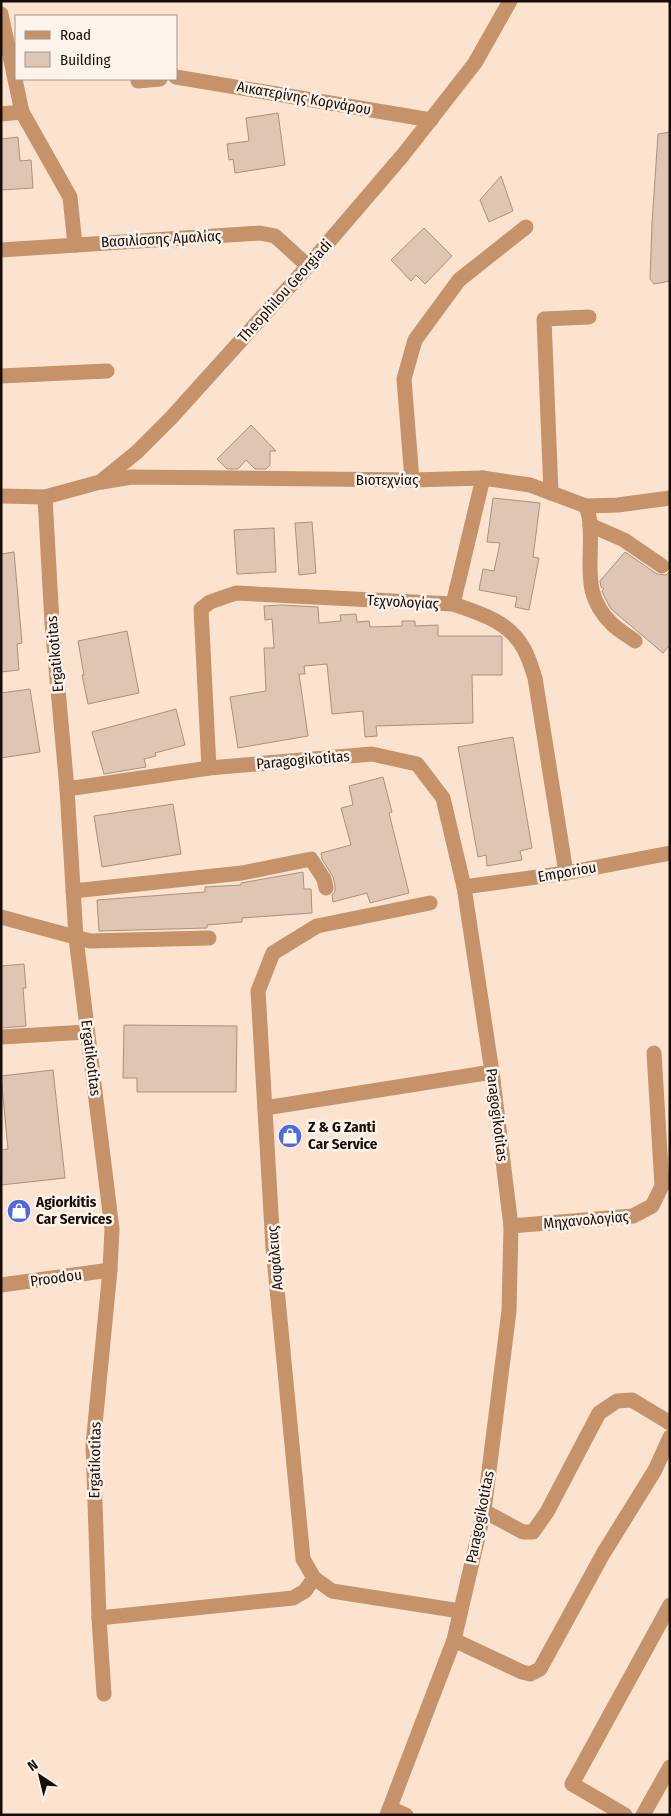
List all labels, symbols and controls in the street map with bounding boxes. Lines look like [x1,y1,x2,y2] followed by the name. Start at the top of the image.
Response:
[15,15,178,80] legend
[60,26,91,44] text: Road
[60,51,111,69] text: Building
[236,77,372,119] street label: Αικατερίνης Κορνάρου
[100,227,222,251] street label: Βασιλίσσης Αμαλίας
[234,236,336,346] street label: Theophilou Georgiadi
[356,471,419,489] street label: Βιοτεχνίας
[367,591,440,613] street label: Τεχνολογίας
[43,615,67,693] street label: Ergatikotitas
[255,747,351,773] street label: Paragogikotitas
[536,858,598,886] street label: Emporiou
[77,1019,105,1097] street label: Ergatikotitas
[482,1067,512,1163] street label: Paragogikotitas
[308,1118,378,1153] place label: Z & G Zanti Car Service
[277,1123,303,1149] shop icon: Z & G Zanti Car Service
[35,1193,112,1228] place label: Agiorkitis Car Services
[6,1198,32,1224] shop icon: Agiorkitis Car Services
[543,1207,630,1233] street label: Μηχανολογίας
[263,1224,287,1291] street label: Ασφάλειας
[29,1265,83,1291] street label: Proodou
[85,1422,105,1498] street label: Ergatikotitas
[462,1469,498,1565] street label: Paragogikotitas
[15,1751,65,1801] north arrow
[25,1756,41,1775] text: N

